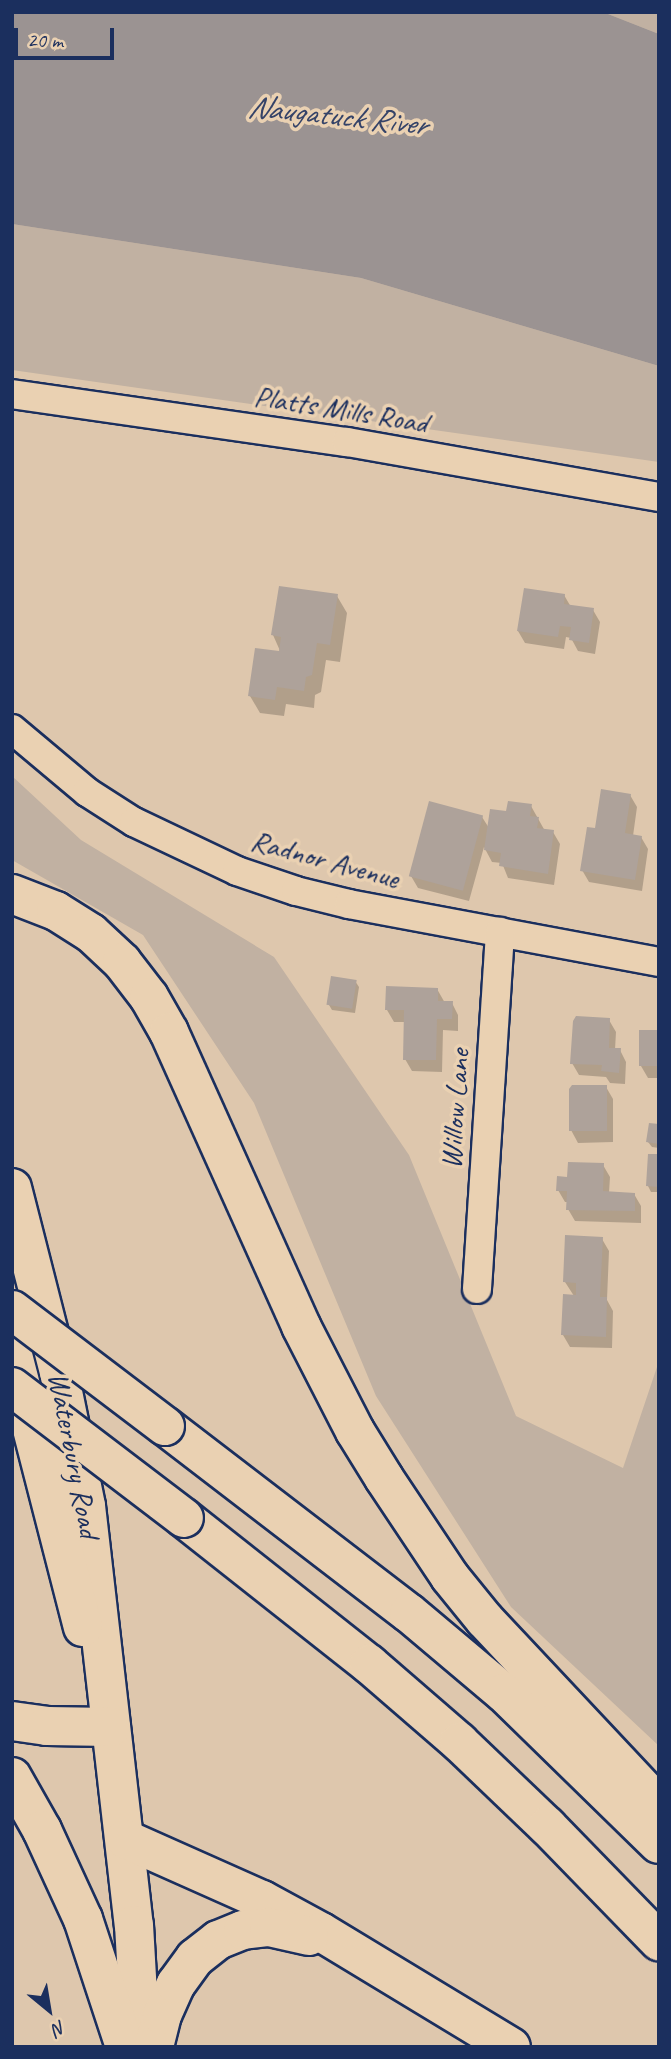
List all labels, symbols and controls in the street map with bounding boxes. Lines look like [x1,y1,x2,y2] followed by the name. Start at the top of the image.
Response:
[18,14,117,58] scale bar
[27,27,63,53] text: 20 m
[246,88,428,144] water label: Naugatuck River
[252,378,430,440] street label: Platts Mills Road
[247,822,403,896] street label: Radnor Avenue
[433,1048,477,1170] street label: Willow Lane
[40,1369,108,1541] street label: Waterbury Road
[14,1975,84,2045] north arrow
[48,2015,71,2042] text: N

